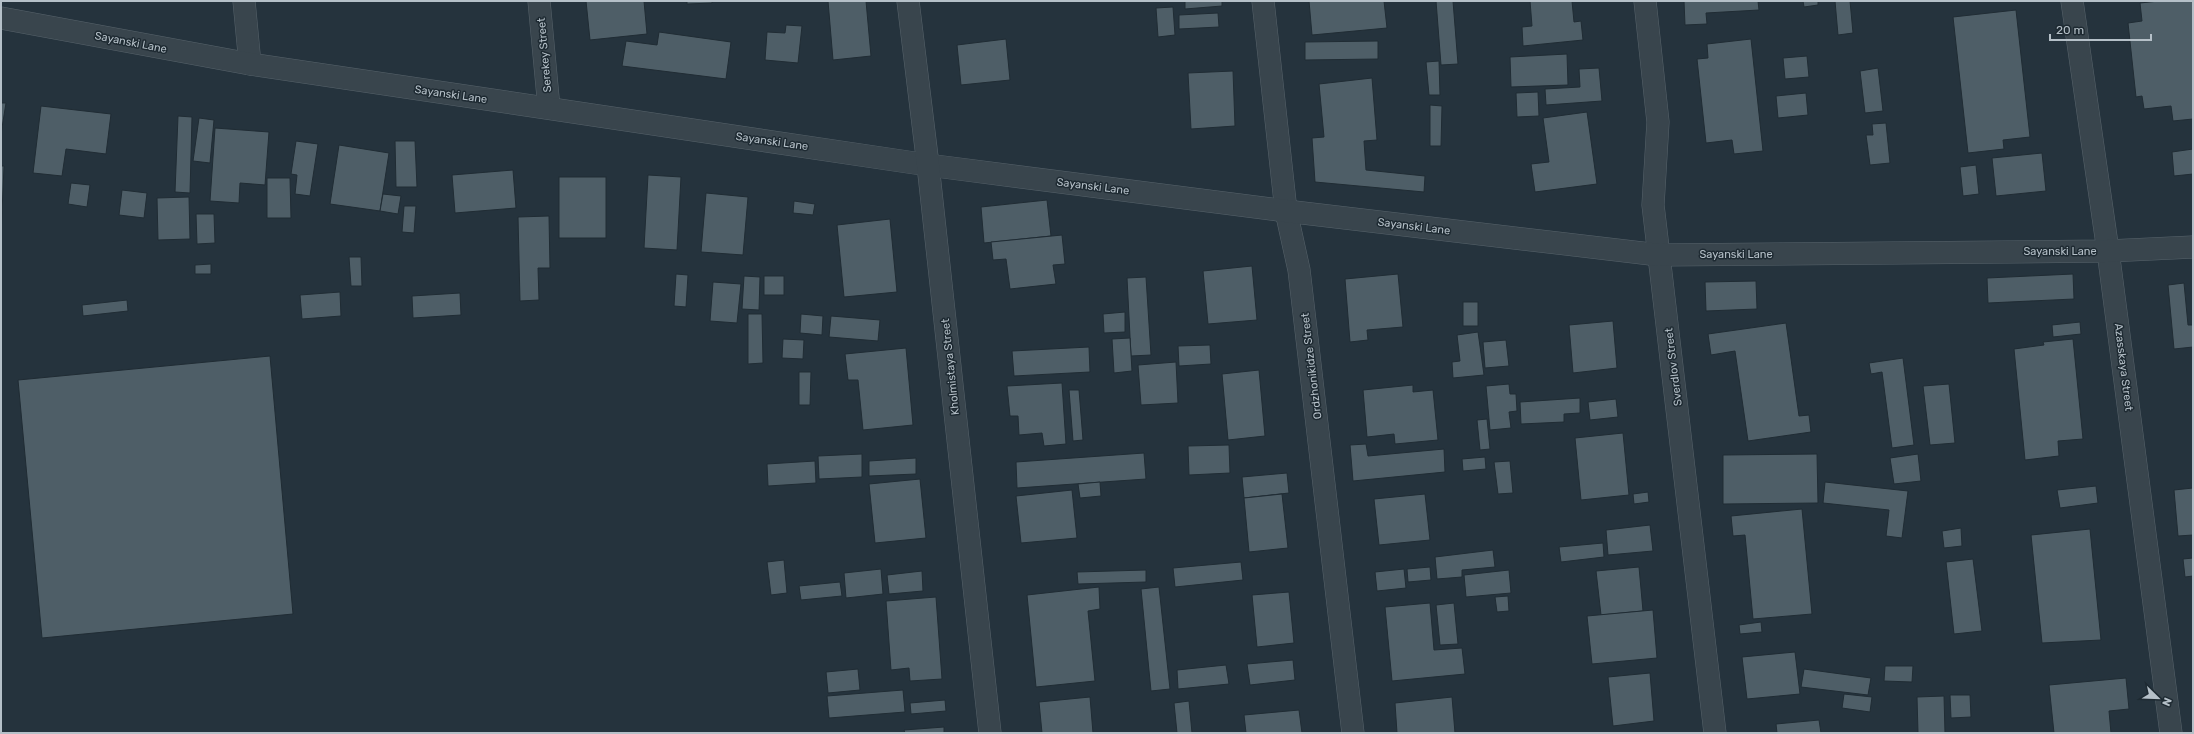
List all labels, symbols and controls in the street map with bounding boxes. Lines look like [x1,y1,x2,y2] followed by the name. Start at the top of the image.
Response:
[535,16,554,93] street label: Serekey Street
[2050,16,2151,42] scale bar
[2056,23,2084,37] text: 20 m
[94,29,168,56] street label: Sayanski Lane
[414,83,488,106] street label: Sayanski Lane
[735,130,809,153] street label: Sayanski Lane
[1056,176,1130,197] street label: Sayanski Lane
[1377,216,1451,237] street label: Sayanski Lane
[2023,245,2097,258] street label: Sayanski Lane
[1699,248,1773,261] street label: Sayanski Lane
[1298,311,1324,420] street label: Ordzhonikidze Street
[939,317,962,416] street label: Kholmistaya Street
[2112,322,2135,412] street label: Azasskaya Street
[1662,326,1685,407] street label: Sverdlov Street
[2138,678,2178,718] north arrow
[2159,696,2174,708] text: N

